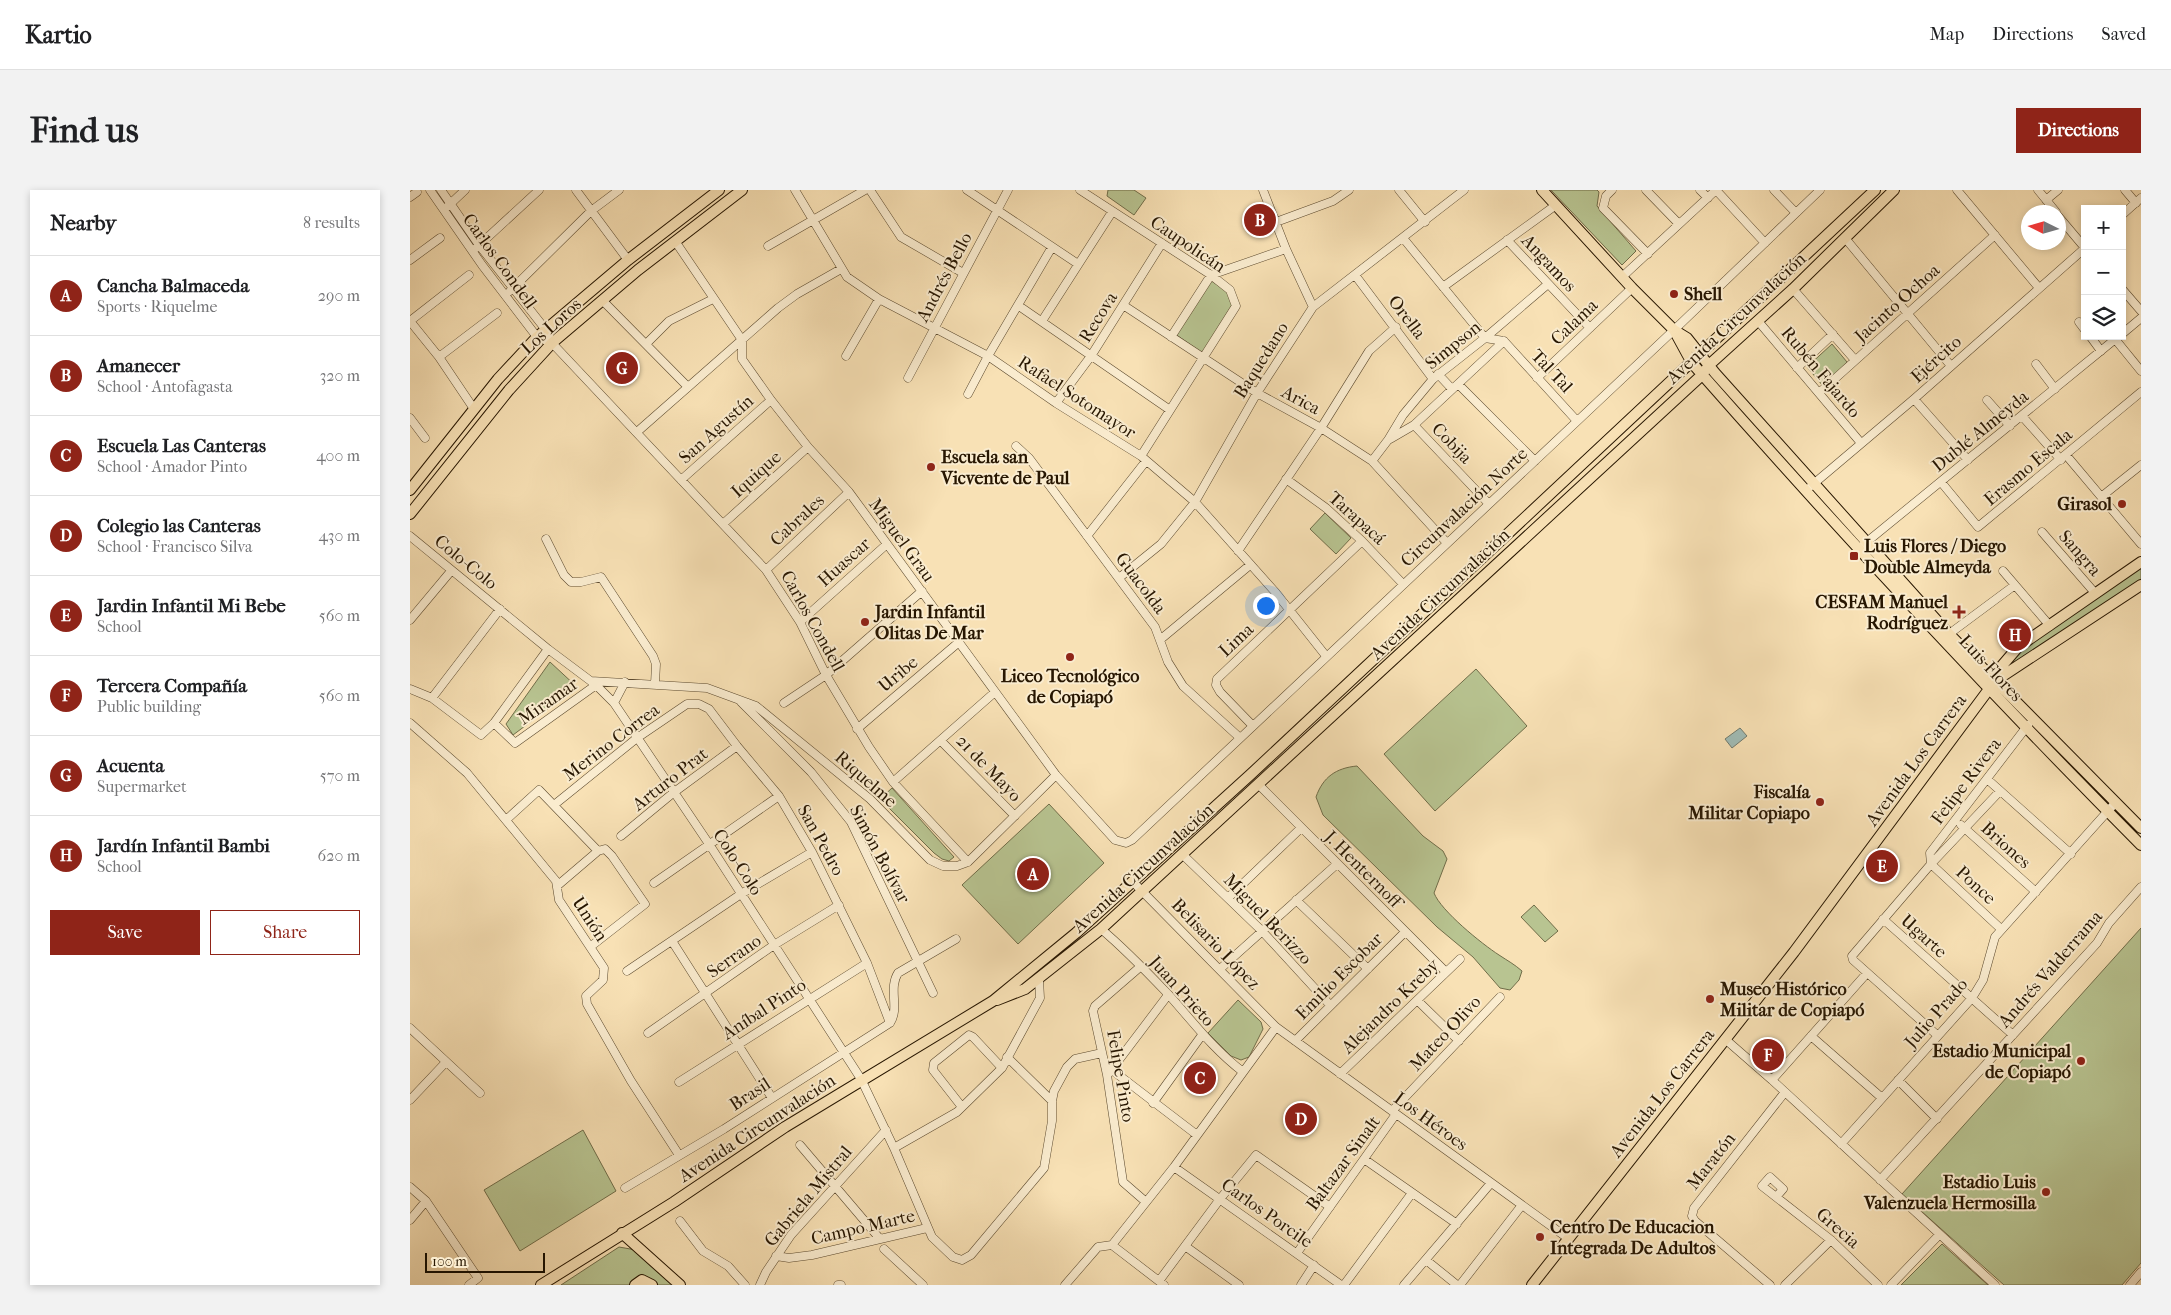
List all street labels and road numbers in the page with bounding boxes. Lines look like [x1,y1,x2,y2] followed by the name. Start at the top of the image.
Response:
[458,210,541,313] street label: Carlos Condell
[1146,212,1230,278] street label: Caupolicán
[912,229,977,326] street label: Andrés Bello
[1516,230,1581,297] street label: Angamos
[1662,248,1811,389] street label: Avenida Circunvalación
[1849,259,1945,348] street label: Jacinto Ochoa
[1075,288,1122,346] street label: Recova
[1383,291,1430,344] street label: Orella
[517,294,586,359] street label: Los Loros
[1547,295,1603,350] street label: Calama
[1421,316,1486,374] street label: Simpson
[1230,318,1293,402] street label: Baquedano
[1776,322,1865,422] street label: Rubén Fajardo
[1907,331,1966,387] street label: Ejército
[1526,345,1577,397] street label: Tal Tal
[1014,351,1140,444] street label: Rafael Sotomayor
[1277,381,1324,420] street label: Arica
[1928,386,2033,477] street label: Dublé Almeyda
[675,390,758,468] street label: San Agustín
[1427,419,1477,469] street label: Cobija
[1980,424,2077,510] street label: Erasmo Escala
[1397,443,1532,571] street label: Circunvalación Norte
[727,446,786,502] street label: Iquique
[1324,487,1390,550] street label: Tarapacá
[766,490,829,551] street label: Cabrales
[864,494,939,586] street label: Miguel Grau
[1366,524,1515,665] street label: Avenida Circunvalación
[2054,526,2106,581] street label: Sangra
[430,531,501,594] street label: Colo-Colo
[814,533,875,591] street label: Huascar
[1111,549,1171,619] street label: Guacolda
[776,567,849,676] street label: Carlos Condell
[1215,619,1258,661] street label: Lima
[1954,631,2027,706] street label: Luis Flores
[874,652,922,697] street label: Uribe
[514,673,583,730] street label: Miramar
[1861,690,1972,831] street label: Avenida Los Carrera
[559,699,664,785] street label: Merino Correa
[952,730,1026,806] street label: 21 de Mayo
[1927,733,2006,829] street label: Felipe Rivera
[628,743,713,816] street label: Arturo Prat
[830,747,901,812] street label: Riquelme
[1068,799,1219,938] street label: Avenida Circunvalación
[793,801,849,879] street label: San Pedro
[845,802,914,907] street label: Simón Bolívar
[1977,818,2035,873] street label: Briones
[708,825,767,899] street label: Colo-Colo
[1318,825,1409,915] street label: J. Henternoff
[1951,862,2000,909] street label: Ponce
[1219,870,1316,969] street label: Miguel Berizzo
[567,893,612,946] street label: Unión
[1167,894,1264,994] street label: Belisario López
[1993,906,2107,1033] street label: Andrés Valderrama
[1896,910,1951,963] street label: Ugarte
[1291,928,1387,1024] street label: Emilio Escobar
[703,930,765,983] street label: Serrano
[1143,950,1219,1031] street label: Juan Prieto
[1337,954,1444,1059] street label: Alejandro Kreby
[717,974,810,1045] street label: Aníbal Pinto
[1899,974,1972,1054] street label: Julio Prado
[1405,991,1485,1075] street label: Mateo Olivo
[1605,1024,1720,1163] street label: Avenida Los Carrera
[1102,1028,1139,1124] street label: Felipe Pinto
[674,1070,840,1188] street label: Avenida Circunvalación
[726,1073,775,1115] street label: Brasil
[1390,1088,1472,1155] street label: Los Héroes
[1302,1111,1385,1215] street label: Baltazar Sinalt
[1683,1128,1741,1194] street label: Maratón
[760,1142,857,1251] street label: Gabriela Mistral
[1217,1174,1316,1253] street label: Carlos Porcile
[1812,1204,1864,1253] street label: Grecia
[809,1205,917,1250] street label: Campo Marte

